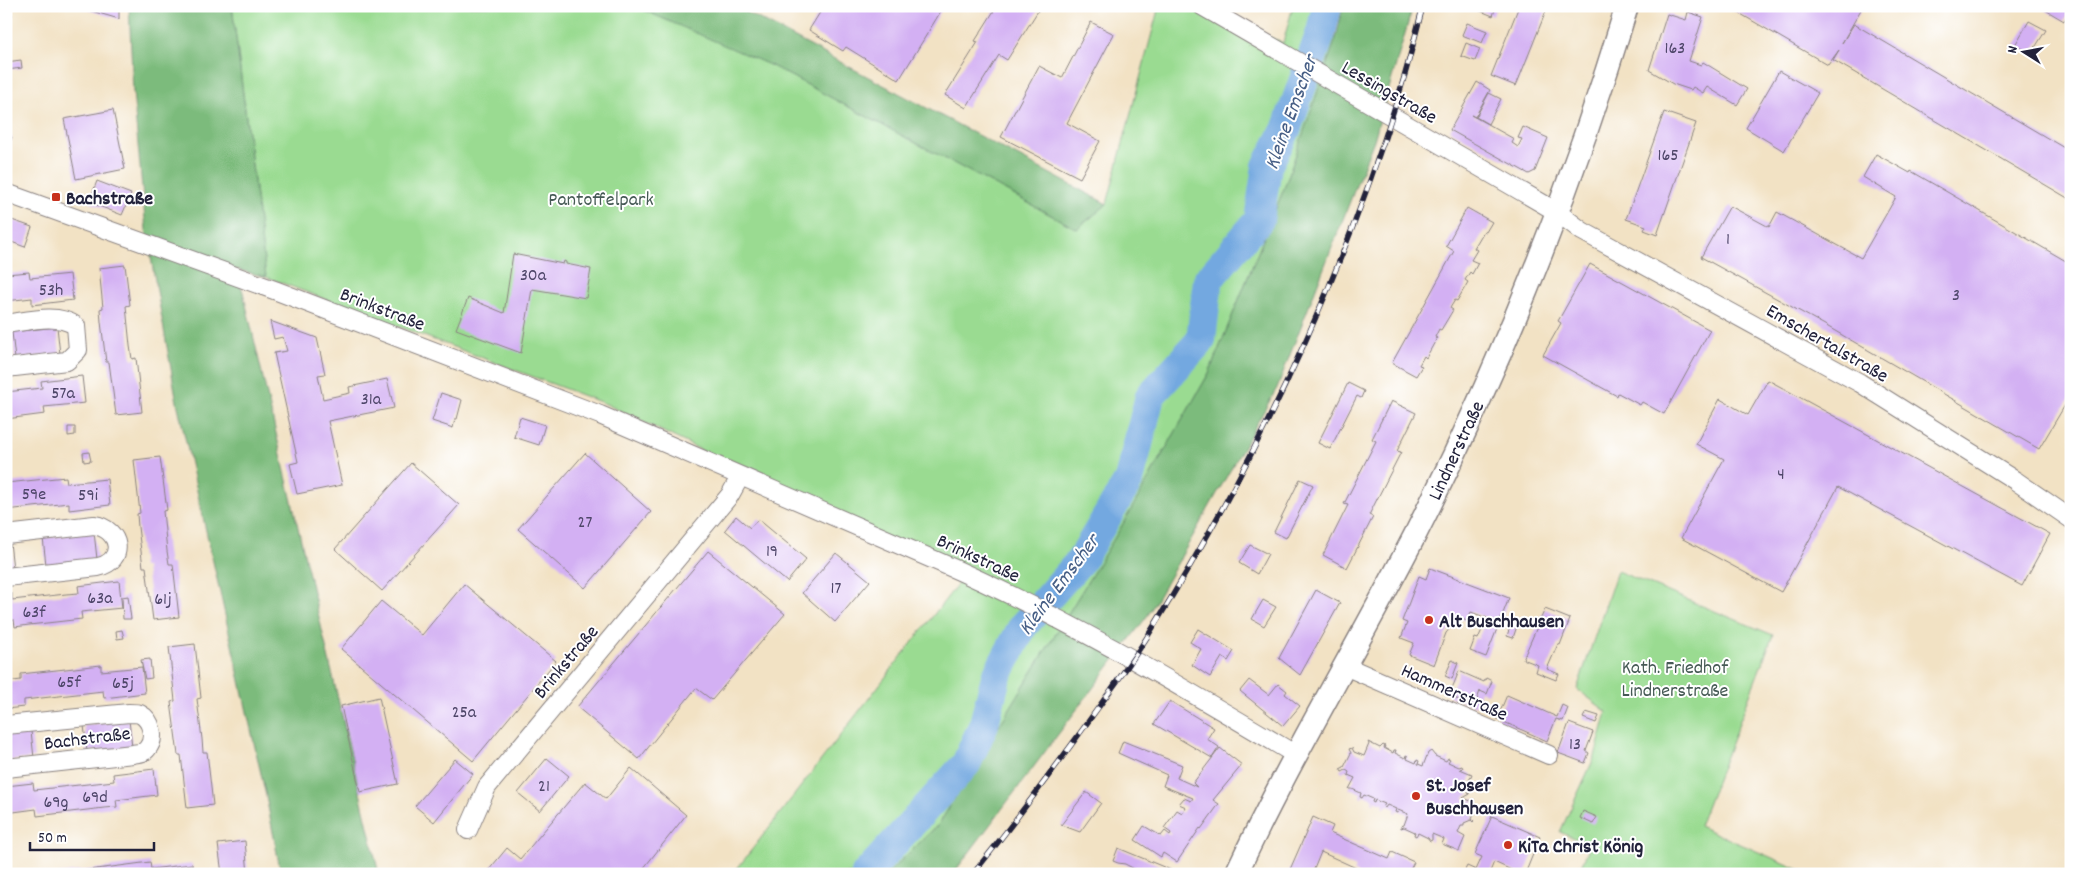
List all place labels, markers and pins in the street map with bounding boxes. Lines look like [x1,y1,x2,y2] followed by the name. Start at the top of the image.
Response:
[66,186,153,214] place label: Bachstraße
[50,191,62,203] marker: Bachstraße
[1439,609,1564,637] place label: Alt Buschhausen
[1423,614,1435,626] marker: Alt Buschhausen
[1426,773,1523,824] place label: St. Josef Buschhausen
[1410,790,1422,802] marker: St. Josef Buschhausen
[1518,834,1643,862] place label: KiTa Christ König
[1502,839,1514,851] marker: KiTa Christ König

